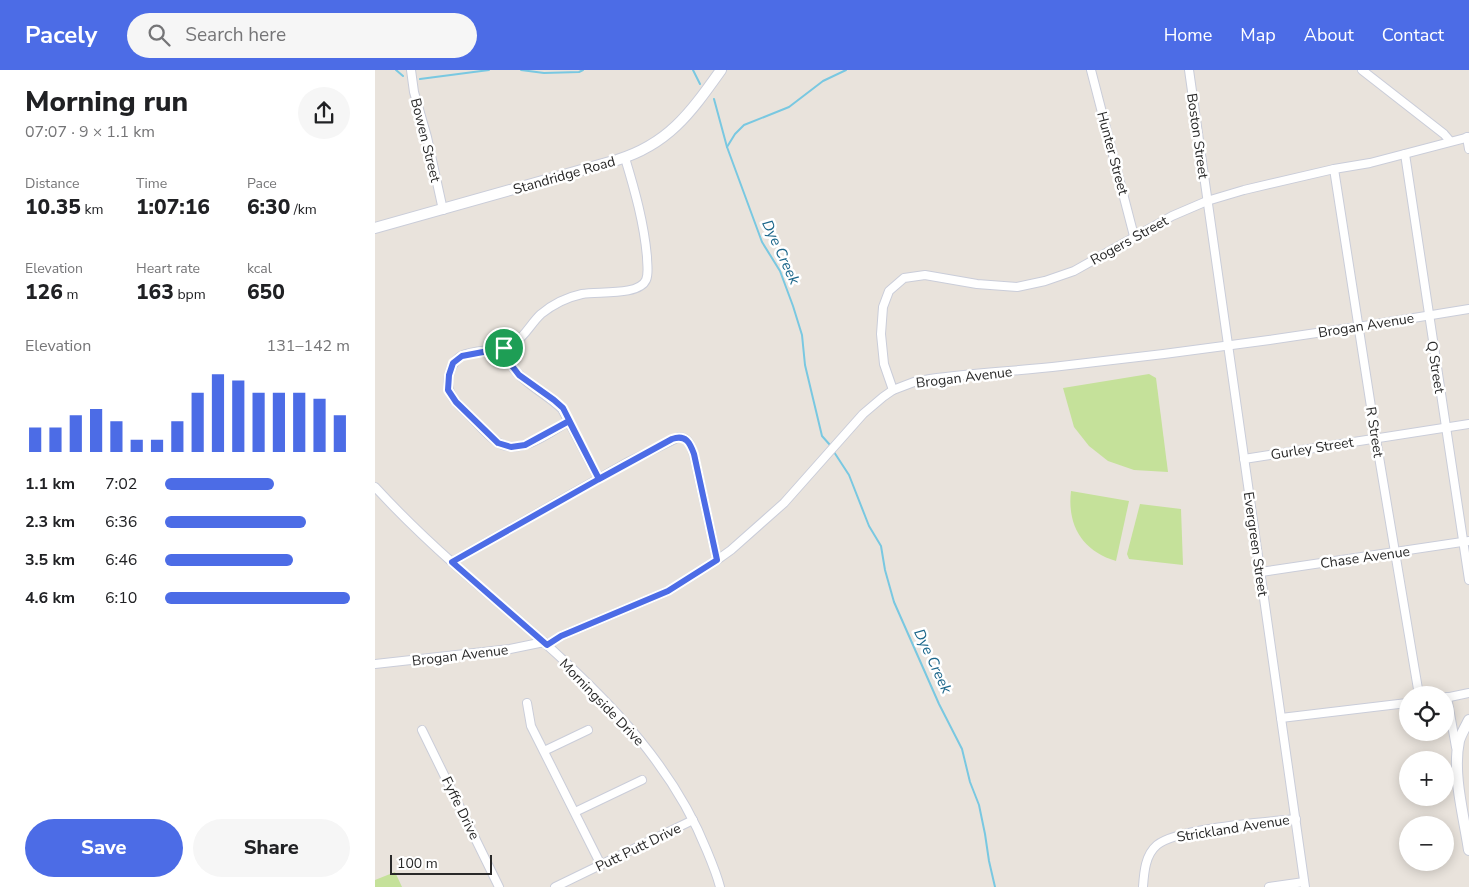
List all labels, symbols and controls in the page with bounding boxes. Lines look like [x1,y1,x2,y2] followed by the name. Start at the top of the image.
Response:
[127,13,477,58] search box
[25,19,97,51] text: Pacely
[145,21,173,49] icon: search
[185,22,286,48] text: Search here
[1164,23,1212,47] text: Home
[1240,23,1276,47] text: Map
[1304,23,1354,47] text: About
[1382,23,1444,47] text: Contact
[25,83,188,121] text: Morning run
[298,87,350,139] button: share
[1182,92,1213,180] street label: Boston Street
[406,96,445,184] street label: Bowen Street
[1092,109,1133,197] street label: Hunter Street
[25,121,155,143] text: 07:07 · 9 × 1.1 km
[511,152,617,199] street label: Standridge Road
[25,174,79,193] text: Distance
[136,174,167,193] text: Time
[247,174,277,193] text: Pace
[25,193,81,221] text: 10.35
[136,193,210,221] text: 1:07:16
[247,193,290,221] text: 6:30
[81,200,103,219] text: km
[290,200,317,219] text: /km
[1087,211,1172,270] street label: Rogers Street
[757,216,805,288] water label: Dye Creek
[25,259,83,278] text: Elevation
[136,259,200,278] text: Heart rate
[247,259,272,278] text: kcal
[25,278,63,306] text: 126
[136,278,174,306] text: 163
[247,278,285,306] text: 650
[63,285,78,304] text: m
[174,285,206,304] text: bpm
[1317,309,1415,342] street label: Brogan Avenue
[483,327,525,369] pin
[490,334,518,362] icon: arrive
[25,335,91,357] text: Elevation
[267,335,350,357] text: 131–142 m
[1422,340,1449,395] street label: Q Street
[915,362,1013,393] street label: Brogan Avenue
[1361,405,1388,459] street label: R Street
[1269,433,1355,464] street label: Gurley Street
[25,473,75,495] text: 1.1 km
[105,473,137,495] text: 7:02
[1239,491,1272,598] street label: Evergreen Street
[25,511,75,533] text: 2.3 km
[105,511,137,533] text: 6:36
[1319,542,1411,573] street label: Chase Avenue
[25,549,75,571] text: 3.5 km
[105,549,137,571] text: 6:46
[25,587,75,609] text: 4.6 km
[105,587,137,609] text: 6:10
[909,625,957,697] water label: Dye Creek
[411,640,509,671] street label: Brogan Avenue
[555,655,648,750] street label: Morningside Drive
[1399,686,1454,871] map controls
[1399,686,1454,741] button: locate
[1399,751,1454,806] button: +
[437,773,484,843] street label: Fyffe Drive
[1175,810,1291,847] street label: Strickland Avenue
[1399,816,1454,871] button: −
[25,819,183,877] button: Save
[193,819,350,877] button: Share
[592,819,684,876] street label: Putt Putt Drive
[390,852,493,875] scale bar
[397,854,438,873] text: 100 m

